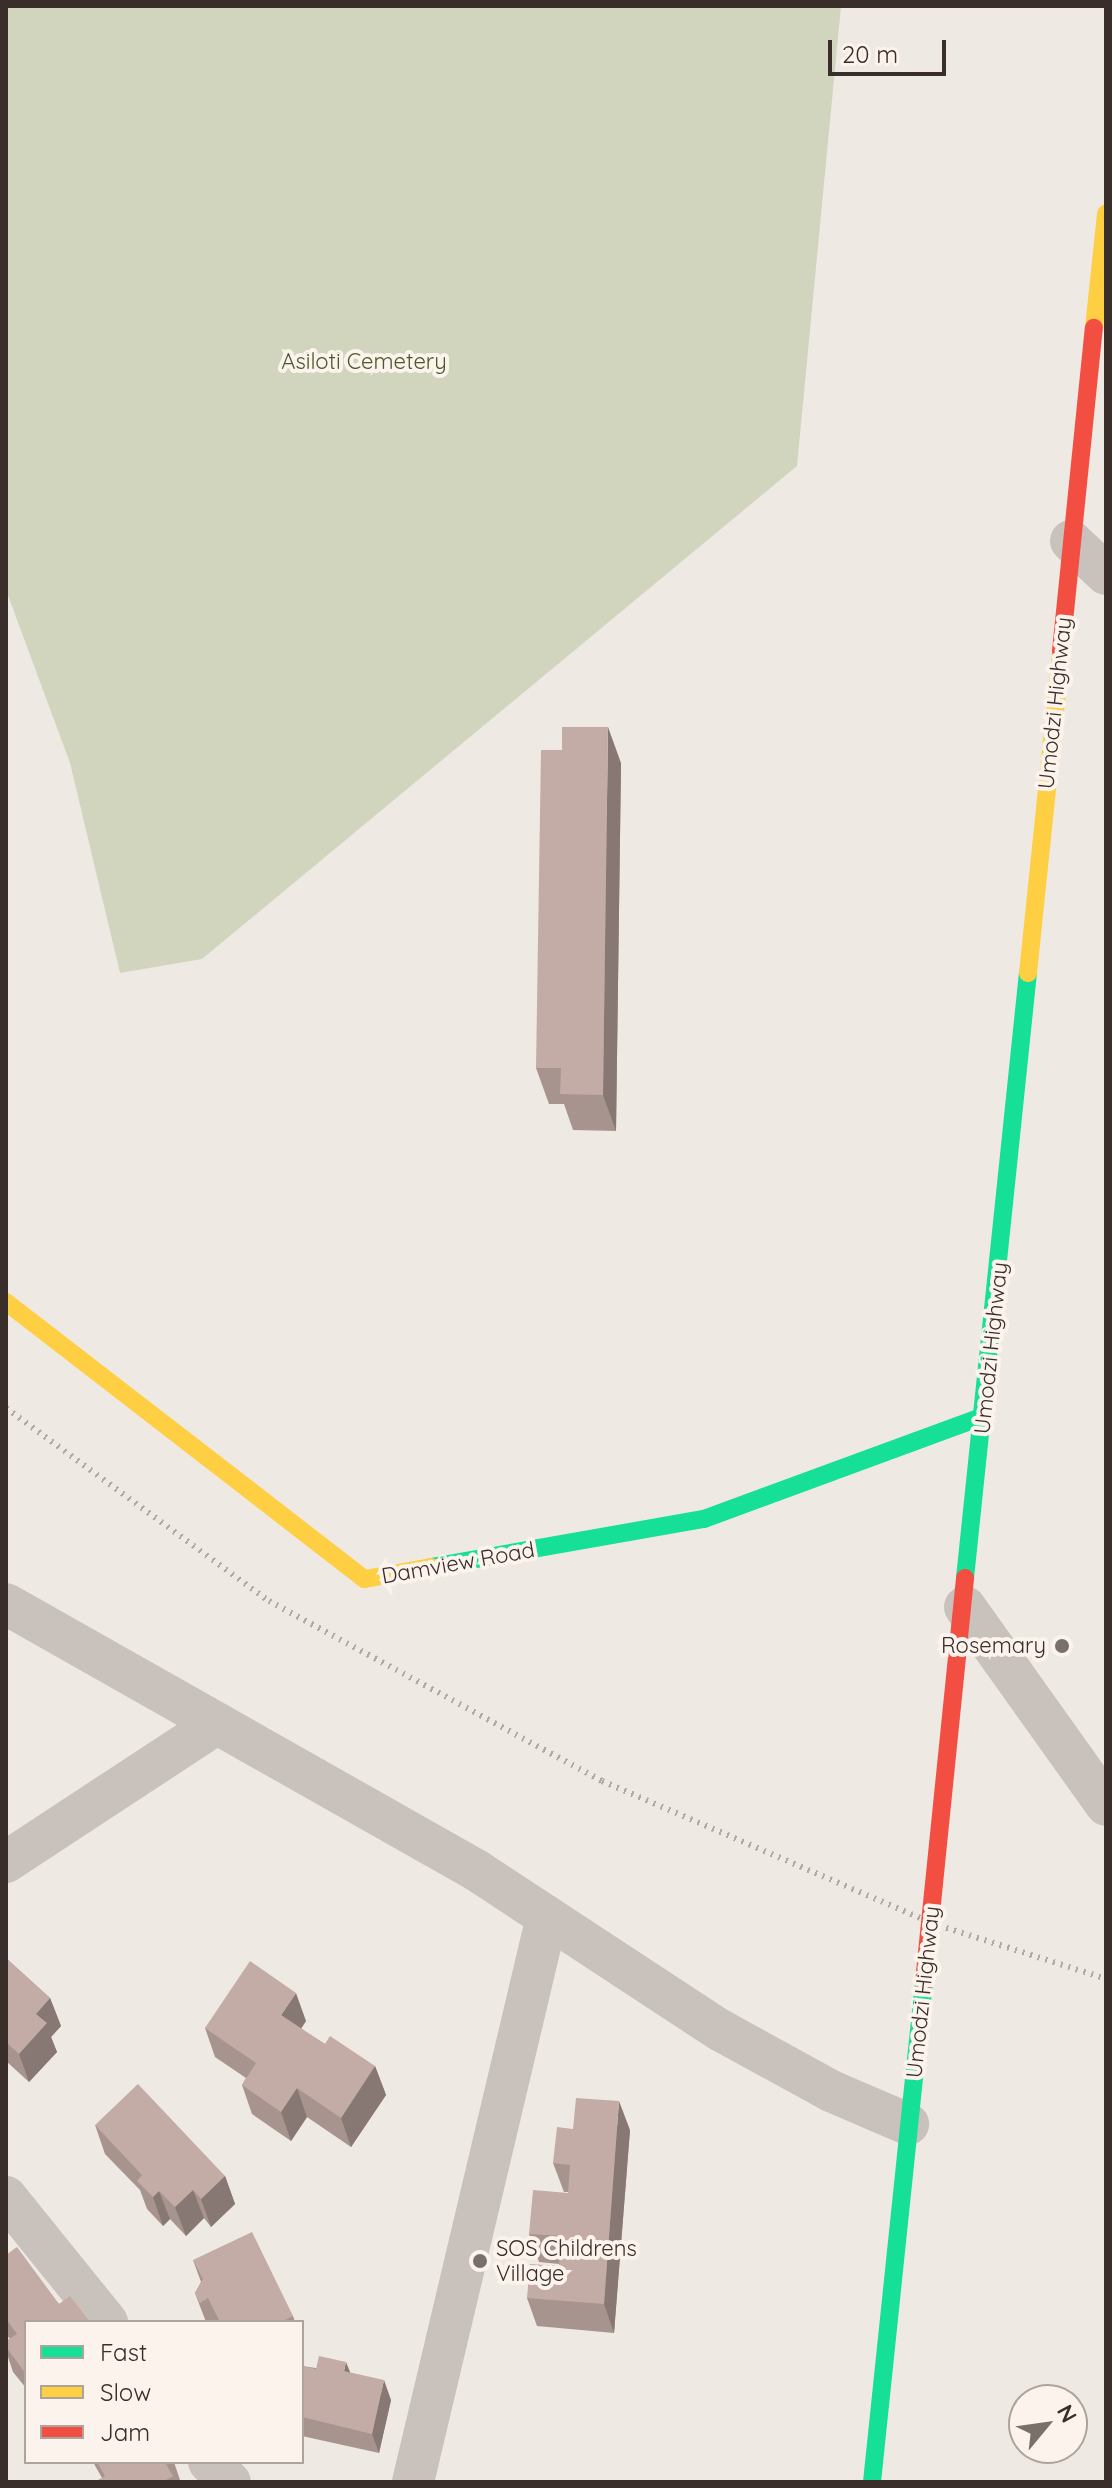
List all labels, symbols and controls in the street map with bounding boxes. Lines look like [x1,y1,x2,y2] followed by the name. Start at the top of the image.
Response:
[832,24,950,74] scale bar
[842,39,898,69] text: 20 m
[281,349,447,375] park label: Asiloti Cemetery
[1033,616,1077,790] street label: Umodzi Highway
[969,1261,1013,1435] street label: Umodzi Highway
[379,1537,537,1589] street label: Damview Road
[941,1633,1046,1659] place label: Rosemary
[1053,1637,1071,1655] marker: Rosemary
[901,1905,945,2079] street label: Umodzi Highway
[496,2235,637,2286] place label: SOS Childrens Village
[471,2252,489,2270] marker: SOS Childrens Village
[24,2320,304,2464] legend
[100,2337,147,2367] text: Fast
[100,2377,151,2407] text: Slow
[1008,2384,1088,2464] north arrow
[1051,2399,1083,2427] text: N
[100,2417,150,2447] text: Jam

